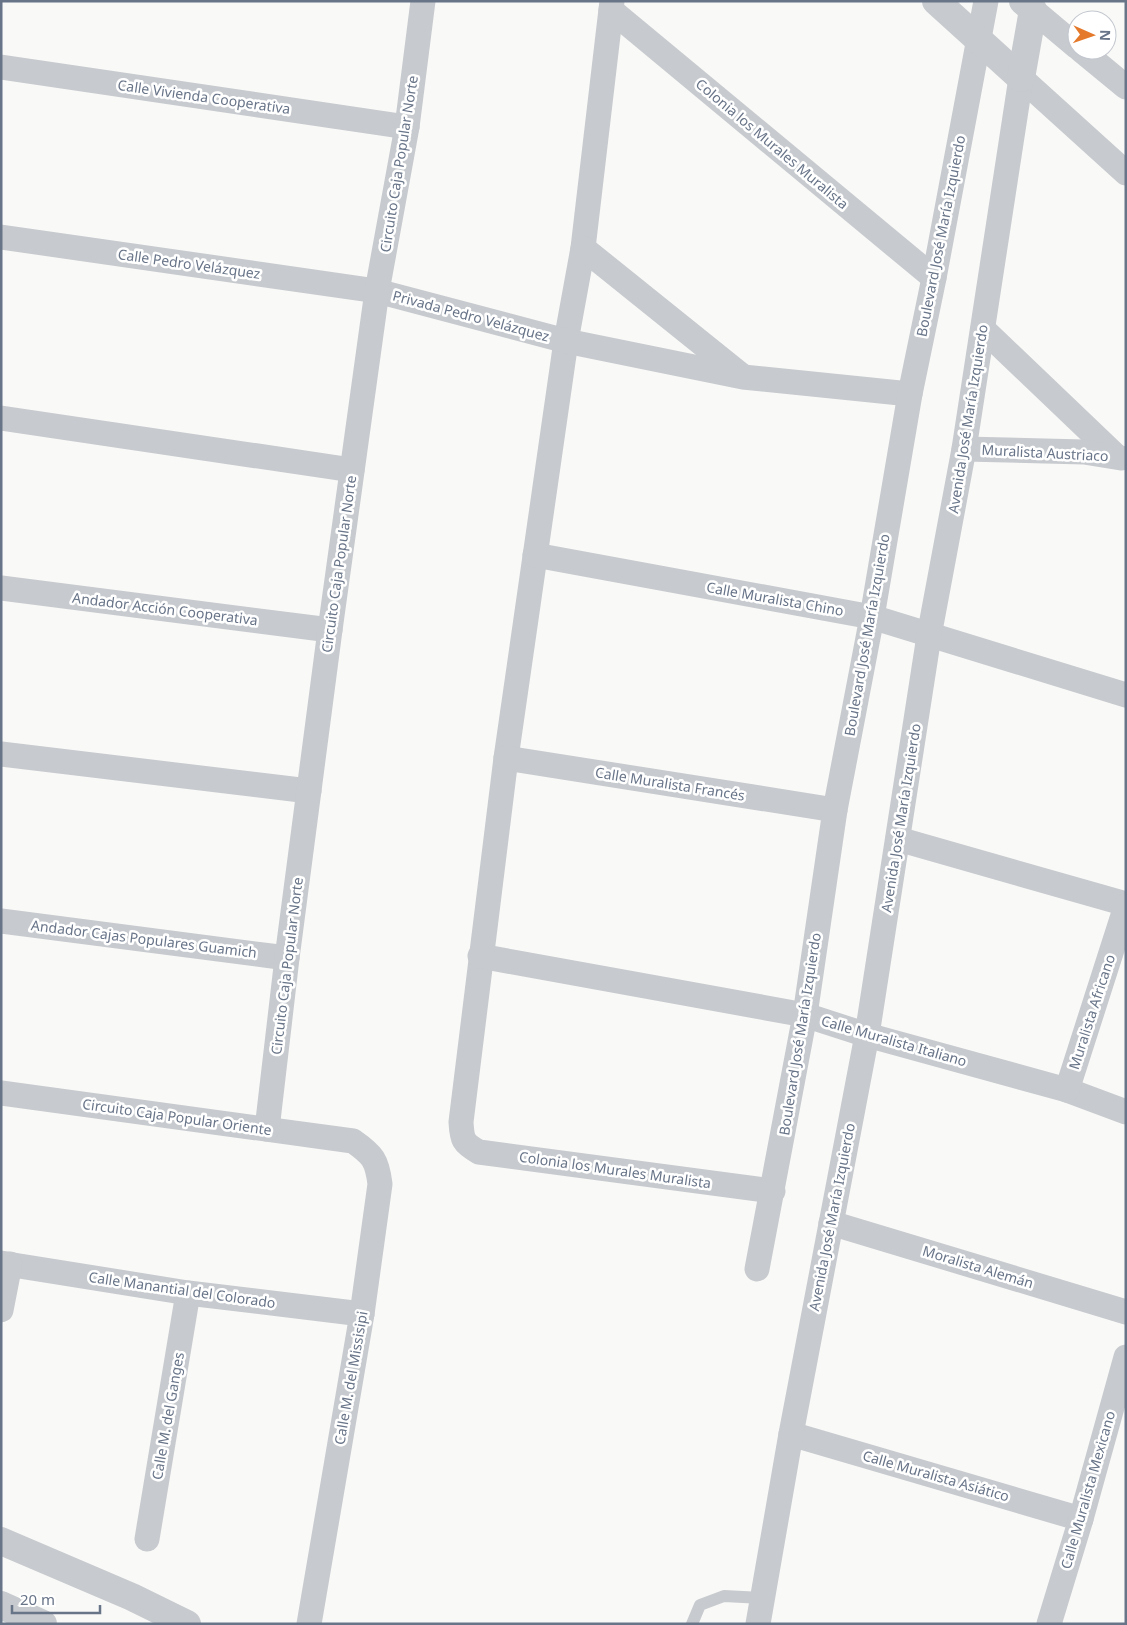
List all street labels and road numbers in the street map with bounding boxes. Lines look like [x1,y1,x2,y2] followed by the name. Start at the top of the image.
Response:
[375,74,422,254] street label: Circuito Caja Popular Norte
[692,74,853,213] street label: Colonia los Murales Muralista
[117,75,292,118] street label: Calle Vivienda Cooperativa
[912,134,969,338] street label: Boulevard José María Izquierdo
[117,244,262,283] street label: Calle Pedro Velázquez
[391,285,552,346] street label: Privada Pedro Velázquez
[943,323,992,515] street label: Avenida José María Izquierdo
[981,440,1109,465] street label: Muralista Austriaco
[317,474,360,654] street label: Circuito Caja Popular Norte
[839,532,894,737] street label: Boulevard José María Izquierdo
[705,577,845,620] street label: Calle Muralista Chino
[71,588,259,629] street label: Andador Acción Cooperativa
[876,722,925,914] street label: Avenida José María Izquierdo
[594,762,747,805] street label: Calle Muralista Francés
[266,876,307,1056] street label: Circuito Caja Popular Norte
[30,915,258,962] street label: Andador Cajas Populares Guamich
[774,931,825,1137] street label: Boulevard José María Izquierdo
[1064,952,1119,1072] street label: Muralista Africano
[819,1011,969,1070] street label: Calle Muralista Italiano
[81,1094,273,1139] street label: Circuito Caja Popular Oriente
[804,1121,859,1312] street label: Avenida José María Izquierdo
[518,1147,712,1192] street label: Colonia los Murales Muralista
[920,1241,1036,1292] street label: Moralista Alemán
[87,1267,277,1312] street label: Calle Manantial del Colorado
[329,1310,372,1446] street label: Calle M. del Missisipi
[147,1350,188,1481] street label: Calle M. del Ganges
[1056,1409,1119,1571] street label: Calle Muralista Mexicano
[861,1445,1012,1506] street label: Calle Muralista Asiático

